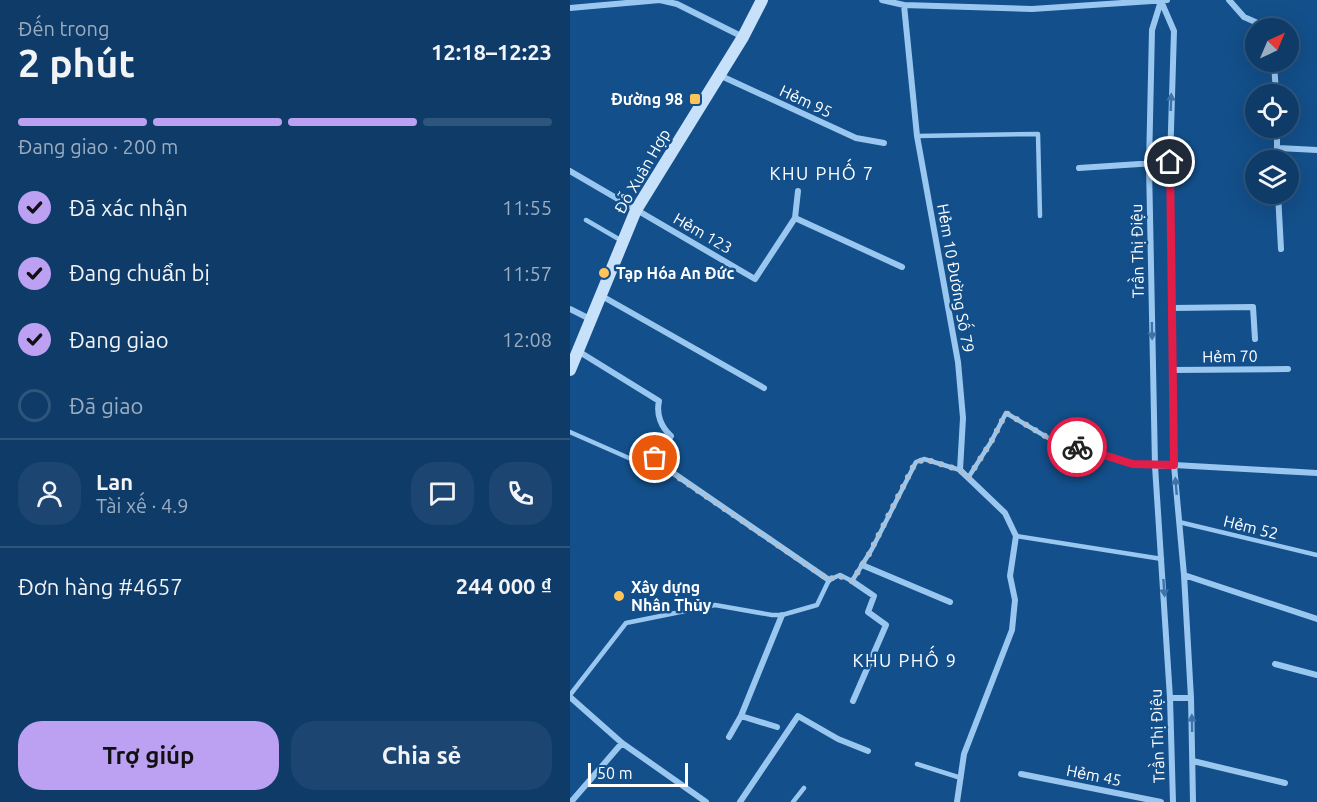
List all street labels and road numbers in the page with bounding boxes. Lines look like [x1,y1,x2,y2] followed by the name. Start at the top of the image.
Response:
[777,81,835,121] street label: Hẻm 95
[608,124,673,216] street label: Đỗ Xuân Hợp
[934,202,981,354] street label: Hẻm 10 Đường Số 79
[1124,204,1147,298] street label: Trần Thị Điệu
[671,209,735,257] street label: Hẻm 123
[1202,347,1258,365] street label: Hẻm 70
[1222,512,1280,542] street label: Hẻm 52
[1143,689,1168,784] street label: Trần Thị Điệu
[1065,761,1123,789] street label: Hẻm 45

